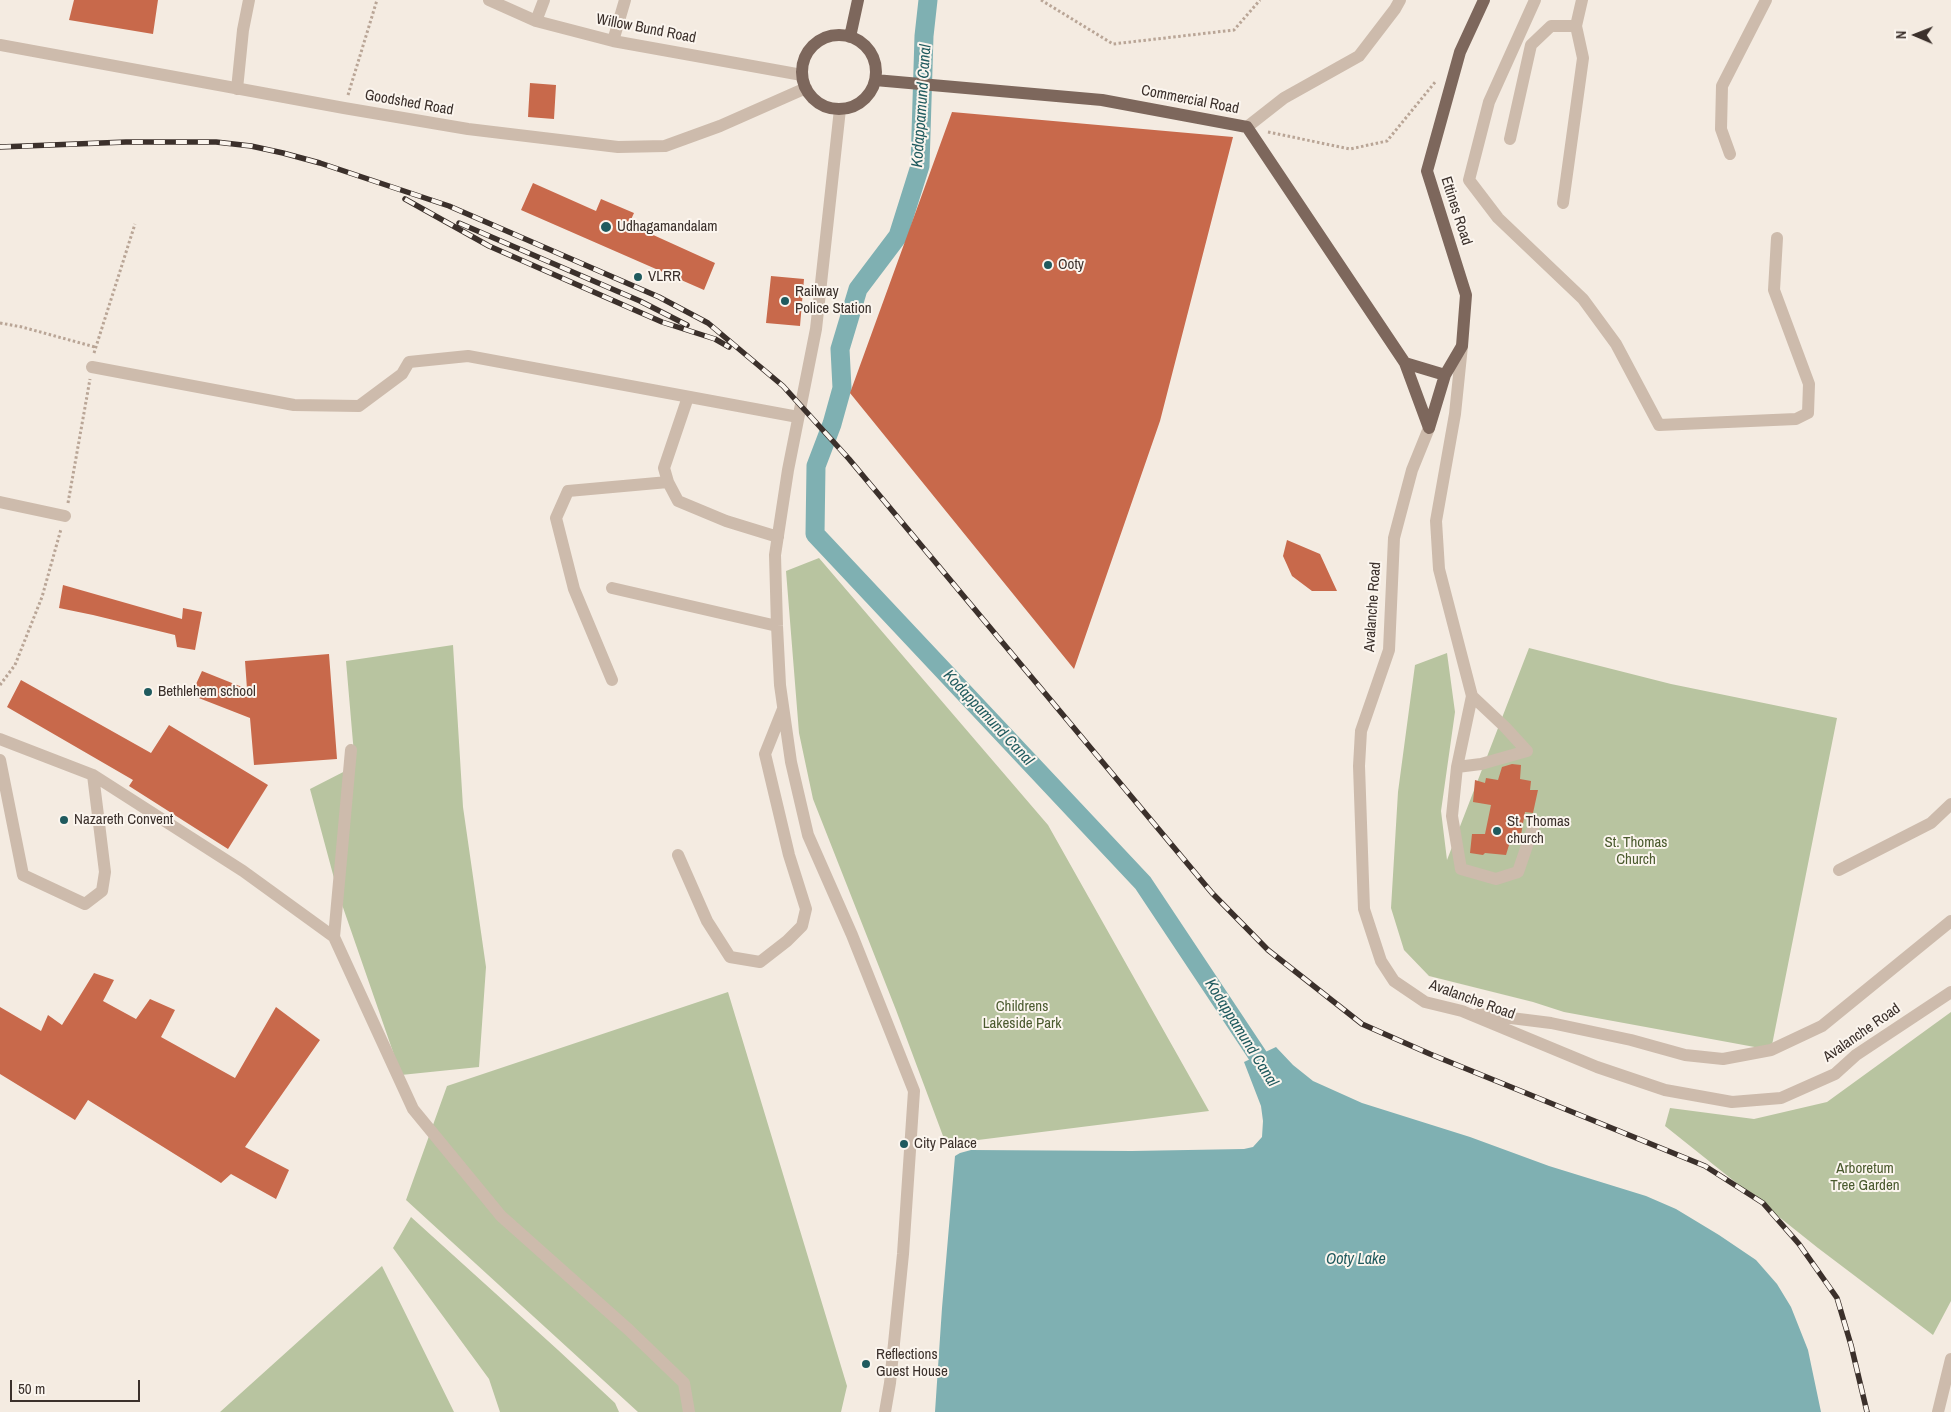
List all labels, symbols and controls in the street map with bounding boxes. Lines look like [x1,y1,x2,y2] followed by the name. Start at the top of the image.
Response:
[1891,10,1941,60] north arrow
[595,11,697,47] street label: Willow Bund Road
[1892,30,1910,39] text: N
[908,44,936,168] water label: Kodappamund Canal
[1140,82,1240,118] street label: Commercial Road
[363,86,455,120] street label: Goodshed Road
[1436,174,1476,248] street label: Ettines Road
[617,218,717,236] place label: Udhagamandalam
[599,220,613,234] marker: Udhagamandalam
[1058,256,1084,274] place label: Ooty
[1042,259,1054,271] marker: Ooty
[648,268,681,286] place label: VLRR
[632,271,644,283] marker: VLRR
[795,283,872,318] place label: Railway Police Station
[779,295,791,307] marker: Railway Police Station
[1361,561,1385,653] street label: Avalanche Road
[939,666,1037,770] water label: Kodappamund Canal
[158,683,256,701] place label: Bethlehem school
[142,686,154,698] marker: Bethlehem school
[74,811,173,829] place label: Nazareth Convent
[1507,813,1570,848] place label: St. Thomas church
[58,814,70,826] marker: Nazareth Convent
[1491,825,1503,837] marker: St. Thomas church
[1605,834,1667,869] park label: St. Thomas Church
[1200,976,1282,1090] water label: Kodappamund Canal
[1427,976,1517,1024] street label: Avalanche Road
[983,998,1061,1033] park label: Childrens Lakeside Park
[1820,1000,1904,1066] street label: Avalanche Road
[914,1135,977,1153] place label: City Palace
[898,1138,910,1150] marker: City Palace
[1830,1160,1900,1195] park label: Arboretum Tree Garden
[1326,1250,1386,1270] water label: Ooty Lake
[876,1346,948,1381] place label: Reflections Guest House
[860,1358,872,1370] marker: Reflections Guest House
[12,1370,142,1402] scale bar
[18,1378,45,1399] text: 50 m

